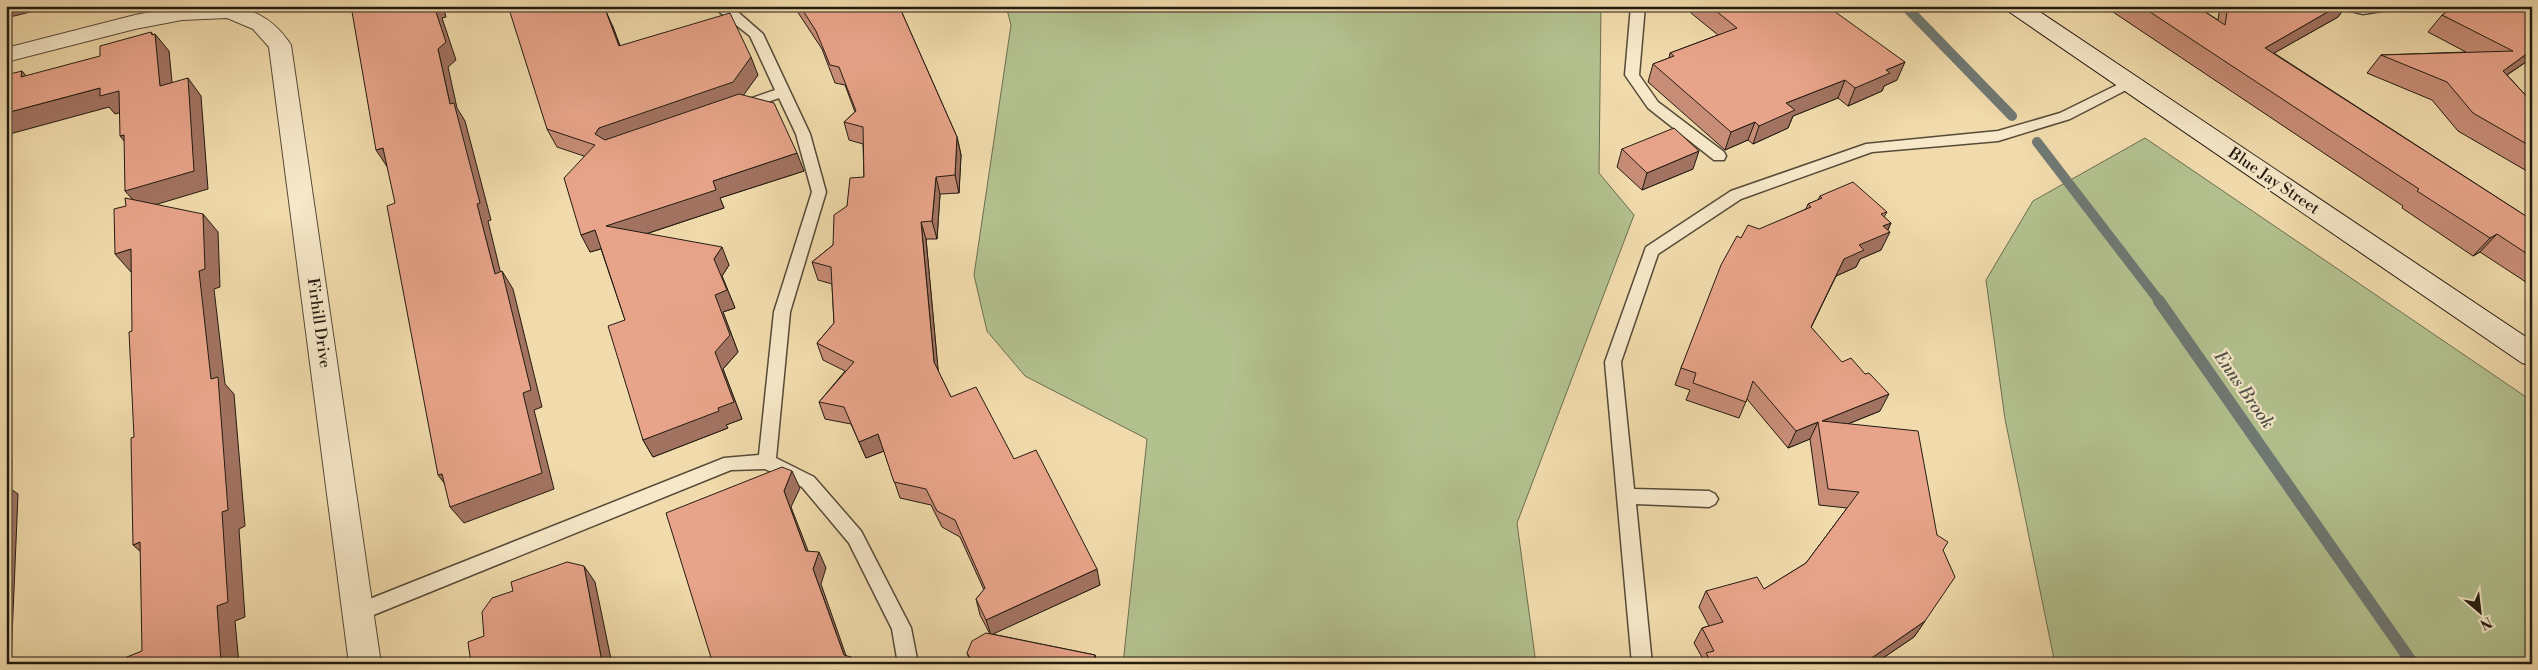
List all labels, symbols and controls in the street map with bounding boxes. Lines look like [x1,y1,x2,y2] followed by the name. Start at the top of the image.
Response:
[2224,143,2324,219] street label: Blue Jay Street
[303,277,335,369] street label: Firhill Drive
[2208,346,2279,433] water label: Enns Brook
[2456,588,2506,638] north arrow
[2477,612,2495,633] text: N

